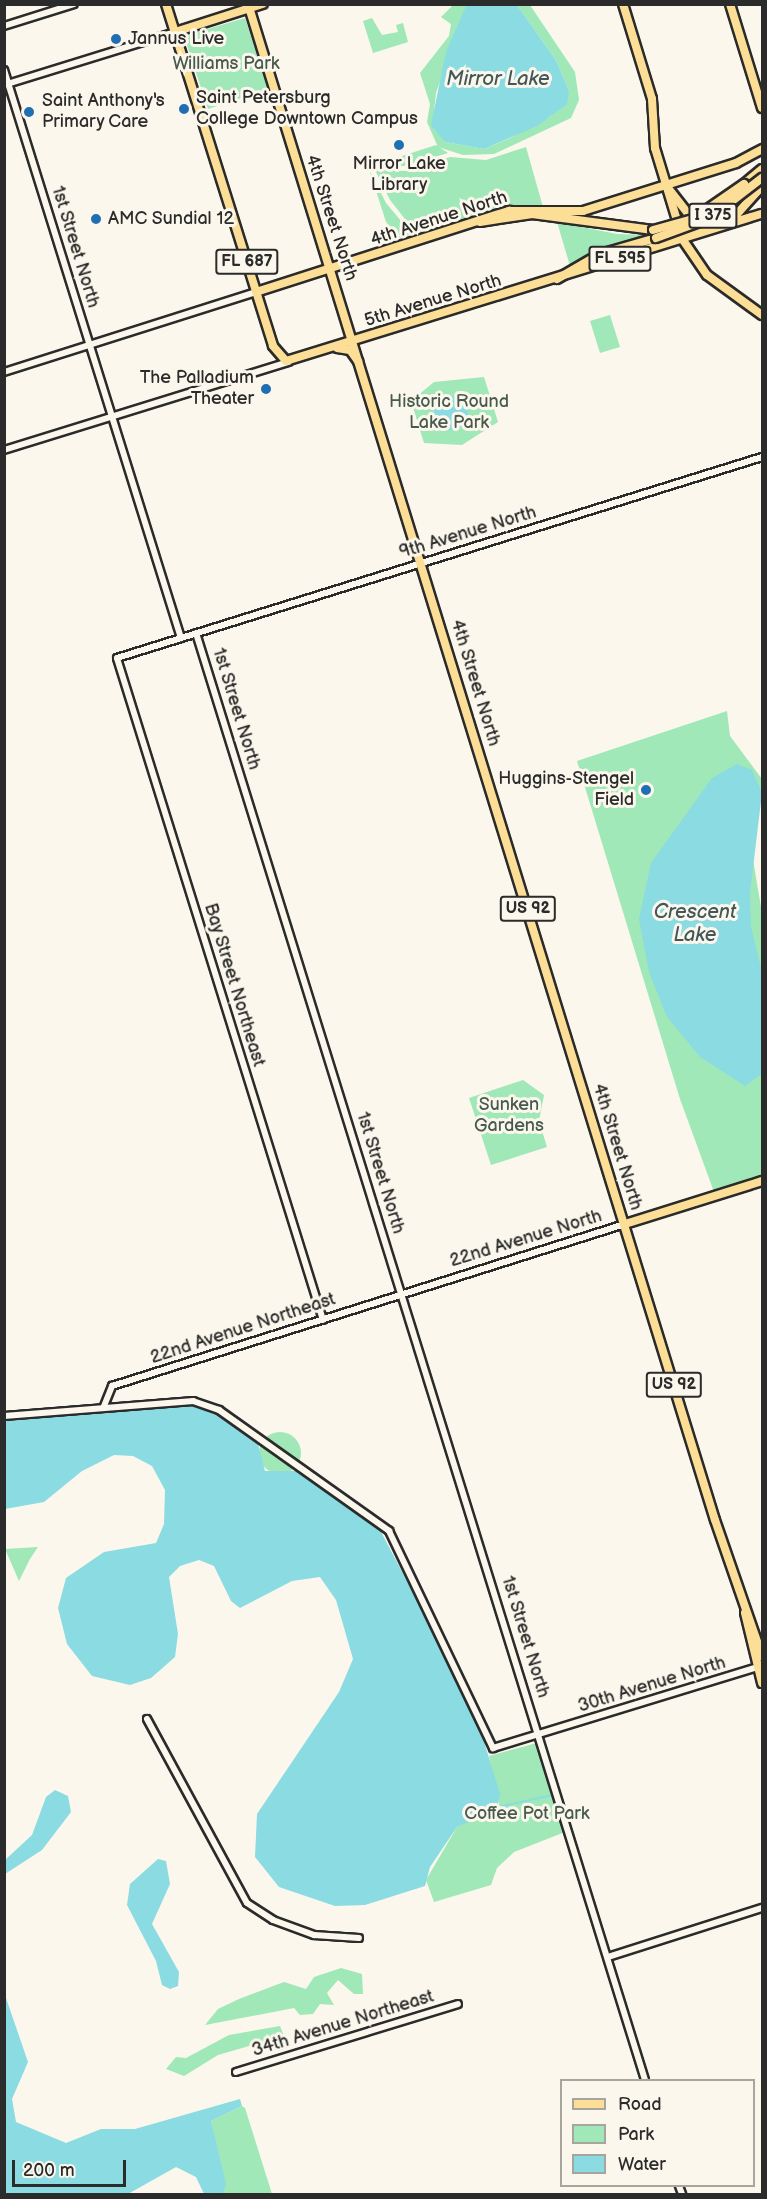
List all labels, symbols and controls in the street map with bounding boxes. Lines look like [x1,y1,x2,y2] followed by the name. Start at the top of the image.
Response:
[128,28,224,50] place label: Jannus Live
[109,32,123,46] marker: Jannus Live
[173,53,279,75] park label: Williams Park
[446,67,550,91] water label: Mirror Lake
[196,88,418,130] place label: Saint Petersburg College Downtown Campus
[42,91,165,134] place label: Saint Anthony's Primary Care
[177,102,191,116] marker: Saint Petersburg College Downtown Campus
[20,103,38,121] marker: Saint Anthony's Primary Care
[392,138,406,152] marker: Mirror Lake Library
[300,152,362,284] street label: 4th Street North
[352,154,446,196] place label: Mirror Lake Library
[46,183,104,311] street label: 1st Street North
[368,187,510,251] street label: 4th Avenue North
[688,203,738,229] road number: I 375
[108,208,234,230] place label: AMC Sundial 12
[89,212,103,226] marker: AMC Sundial 12
[587,246,653,272] road number: FL 595
[214,249,280,275] road number: FL 687
[362,270,504,332] street label: 5th Avenue North
[140,368,254,410] place label: The Palladium Theater
[259,382,273,396] marker: The Palladium Theater
[389,392,509,434] park label: Historic Round Lake Park
[397,502,539,564] street label: 9th Avenue North
[445,617,505,749] street label: 4th Street North
[207,645,265,773] street label: 1st Street North
[498,769,634,812] place label: Huggins-Stengel Field
[639,783,653,797] marker: Huggins-Stengel Field
[500,896,556,922] road number: US 92
[199,900,269,1070] street label: Bay Street Northeast
[654,900,736,947] water label: Crescent Lake
[587,1081,647,1213] street label: 4th Street North
[474,1095,544,1138] park label: Sunken Gardens
[351,1109,409,1237] street label: 1st Street North
[447,1206,605,1272] street label: 22nd Avenue North
[148,1289,338,1369] street label: 22nd Avenue Northeast
[646,1372,702,1398] road number: US 92
[496,1573,554,1701] street label: 1st Street North
[576,1652,728,1718] street label: 30th Avenue North
[464,1803,590,1825] park label: Coffee Pot Park
[250,1986,436,2062] street label: 34th Avenue Northeast
[560,2079,755,2187] legend
[618,2094,662,2115] text: Road
[618,2124,654,2145] text: Park
[15,2148,129,2186] scale bar
[618,2154,666,2175] text: Water
[23,2160,75,2181] text: 200 m

